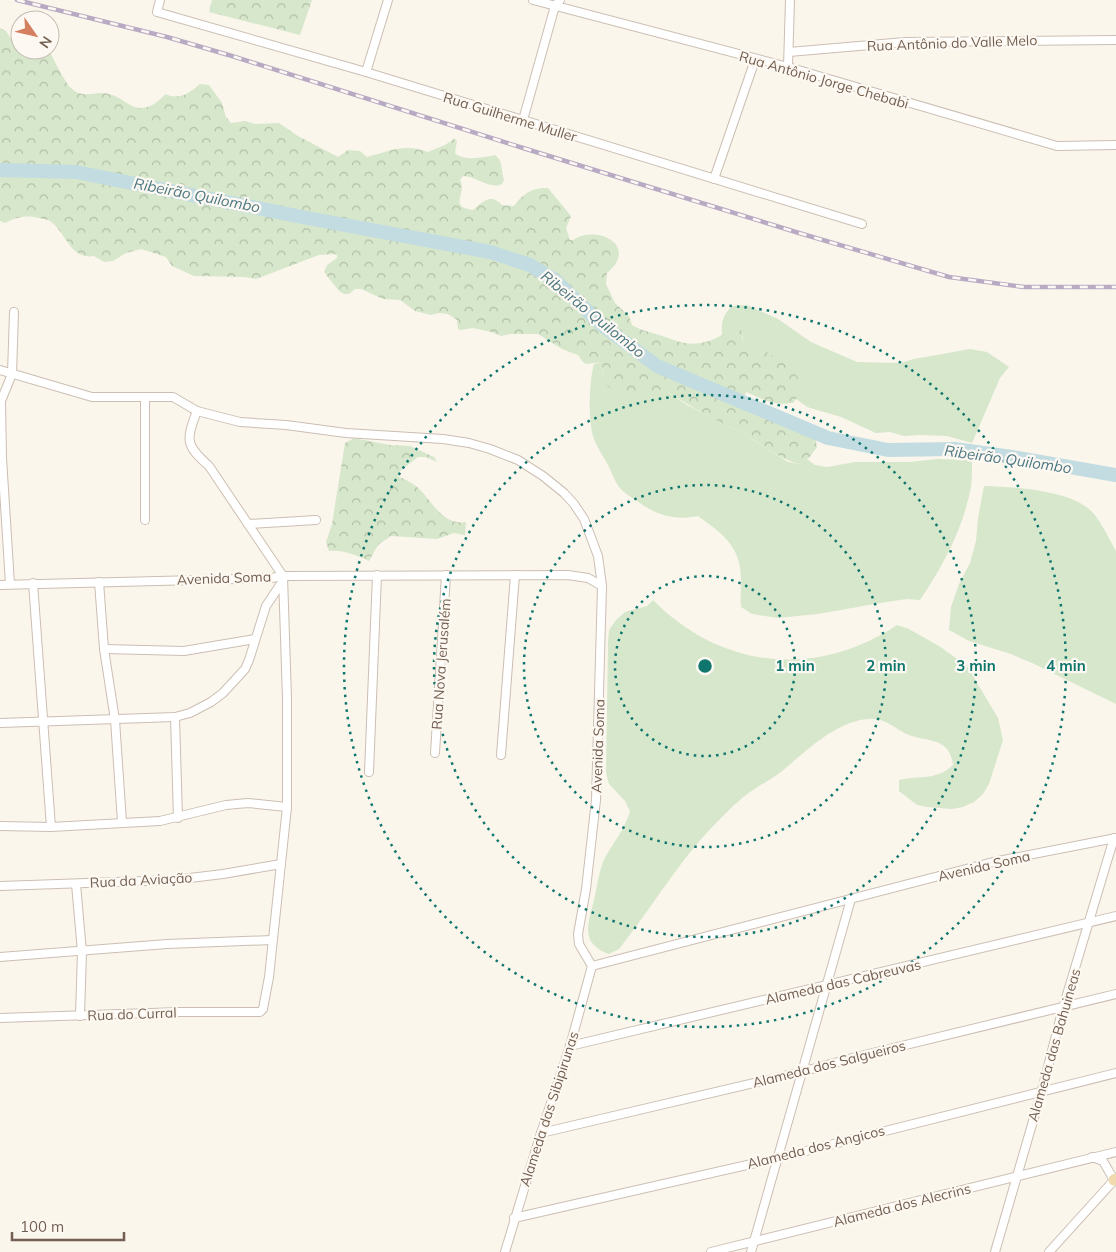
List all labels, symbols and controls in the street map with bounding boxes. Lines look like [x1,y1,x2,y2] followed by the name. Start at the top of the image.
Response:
[10,10,60,60] north arrow
[866,31,1038,55] street label: Rua Antônio do Valle Melo
[35,33,56,52] text: N
[737,47,911,113] street label: Rua Antônio Jorge Chebabi
[441,88,580,146] street label: Rua Guilherme Muller
[132,173,262,217] water label: Ribeirão Quilombo
[537,266,649,362] water label: Ribeirão Quilombo
[943,441,1073,477] water label: Ribeirão Quilombo
[177,567,271,589] street label: Avenida Soma
[427,598,455,730] street label: Rua Nova Jerusalém
[775,656,815,675] text: 1 min
[866,656,906,675] text: 2 min
[956,656,996,675] text: 3 min
[1046,656,1086,675] text: 4 min
[696,657,714,675] centre of rings
[587,699,609,793] street label: Avenida Soma
[936,847,1032,885] street label: Avenida Soma
[89,868,193,892] street label: Rua da Aviação
[763,955,923,1009] street label: Alameda das Cabreuvas
[1024,966,1085,1124] street label: Alameda das Bahuineas
[87,1003,177,1025] street label: Rua do Curral
[515,1029,583,1189] street label: Alameda das Sibipirunas
[751,1036,908,1092] street label: Alameda dos Salgueiros
[745,1121,887,1173] street label: Alameda dos Angicos
[831,1179,973,1231] street label: Alameda dos Alecrins
[12,1210,125,1242] scale bar
[20,1217,64,1236] text: 100 m

